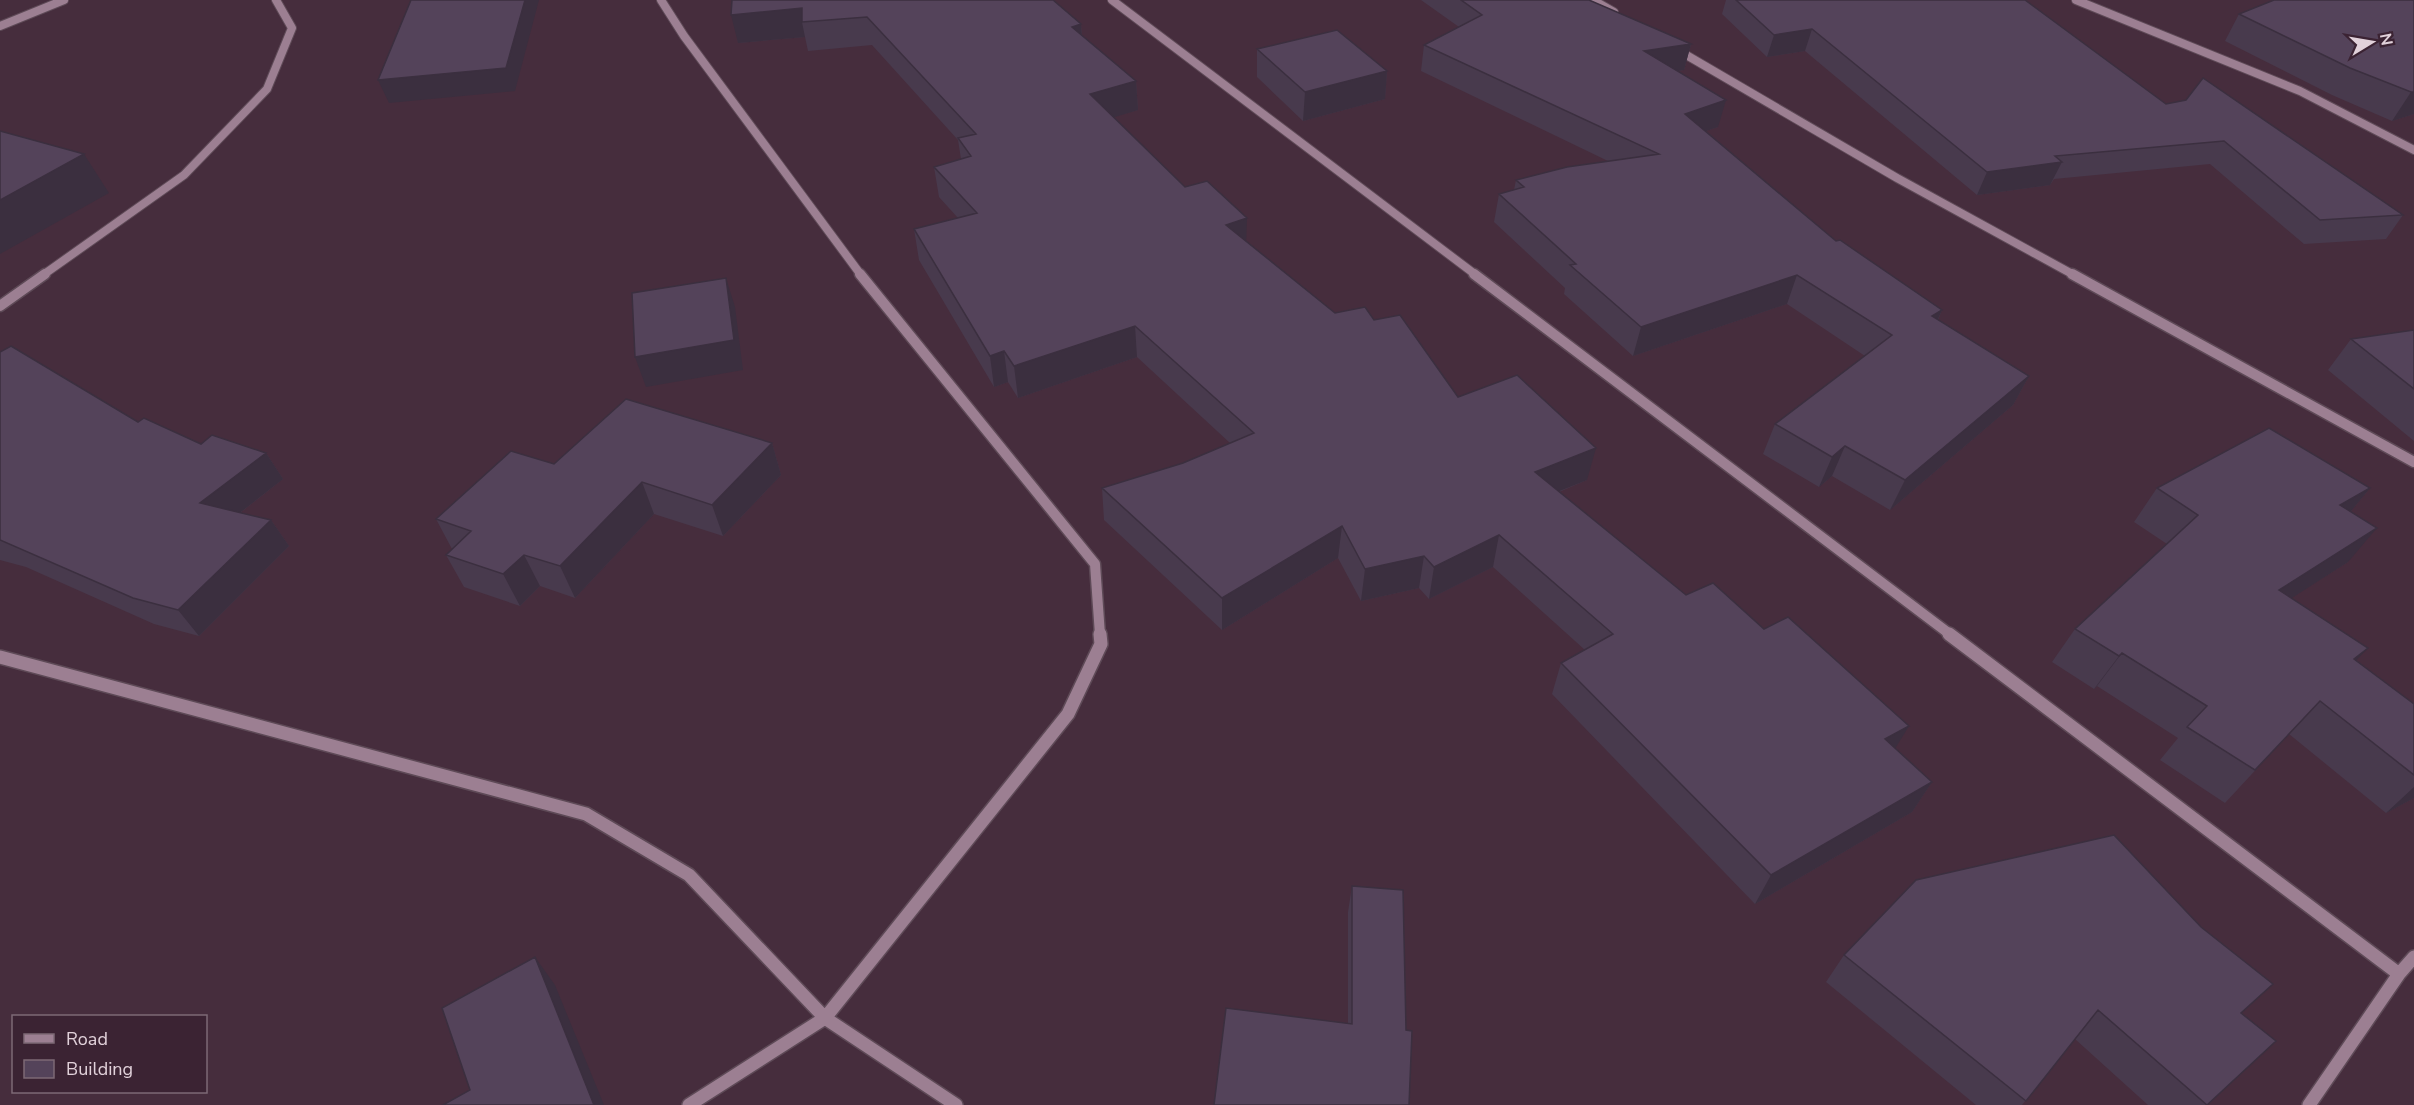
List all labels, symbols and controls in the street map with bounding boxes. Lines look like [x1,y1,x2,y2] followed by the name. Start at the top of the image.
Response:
[2342,12,2402,72] north arrow
[2374,31,2398,47] text: N
[12,1015,207,1093] legend
[66,1027,108,1051] text: Road
[66,1057,133,1081] text: Building

